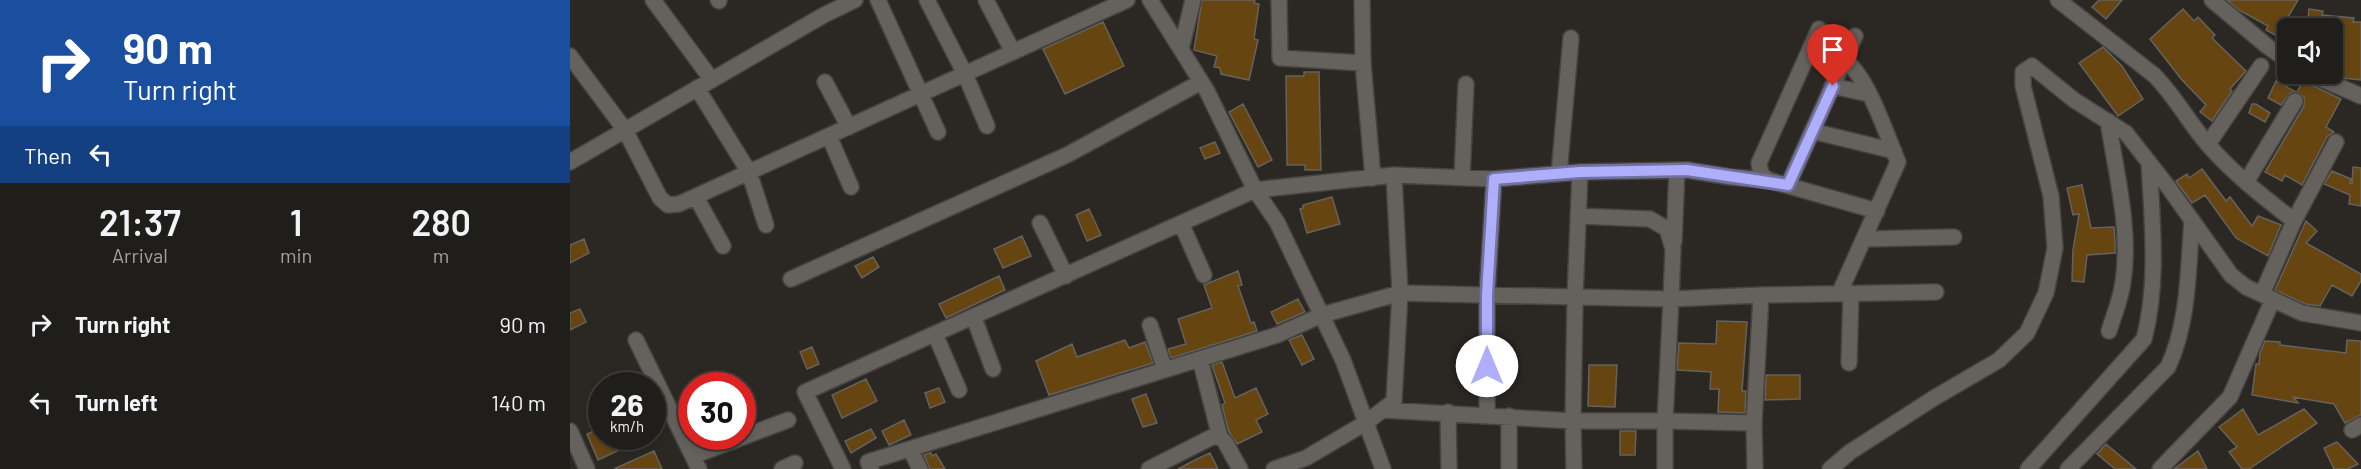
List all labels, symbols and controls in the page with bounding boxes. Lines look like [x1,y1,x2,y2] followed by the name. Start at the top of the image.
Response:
[2277,18,2343,84] map controls
[2277,18,2343,84] button: sound
[123,22,213,72] text: 90 m
[24,24,102,102] icon: right
[1807,24,1858,86] pin
[1816,33,1849,66] icon: arrive
[123,73,237,105] text: Turn right
[84,138,117,171] icon: left
[24,142,72,168] text: Then
[99,200,181,243] text: 21:37
[290,200,302,243] text: 1
[411,200,471,243] text: 280
[112,243,168,267] text: Arrival
[280,243,312,267] text: min
[433,243,449,267] text: m
[24,308,57,341] icon: right
[75,311,170,337] text: Turn right
[500,311,546,337] text: 90 m
[1455,334,1519,398] position arrow
[678,372,756,450] speed limit sign: 30
[24,386,57,419] icon: left
[611,386,643,422] text: 26
[75,389,158,415] text: Turn left
[491,389,546,415] text: 140 m
[610,417,644,435] text: km/h

